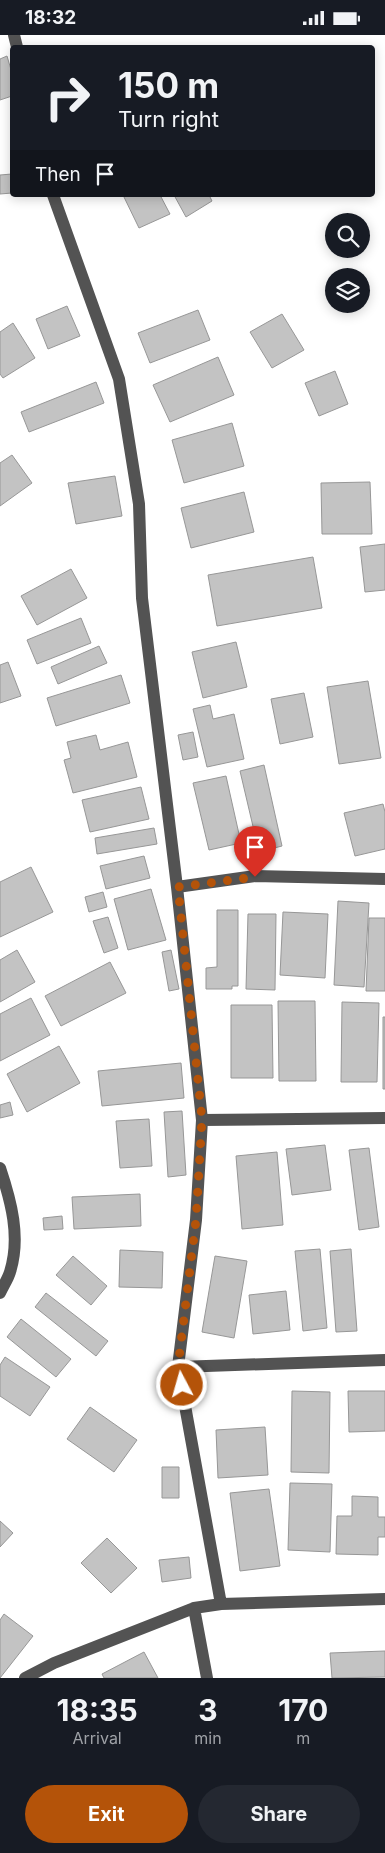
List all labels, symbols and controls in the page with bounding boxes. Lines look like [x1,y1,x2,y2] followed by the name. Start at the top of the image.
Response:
[25,6,76,29] text: 18:32
[118,64,219,106] text: 150 m
[35,65,100,130] icon: right
[118,106,219,132] text: Turn right
[91,160,119,188] icon: arrive
[35,163,81,186] text: Then
[325,213,370,313] map controls
[325,213,370,258] button: search
[325,268,370,313] button: layers
[234,826,276,877] pin
[241,833,269,861] icon: arrive
[155,1358,207,1410] position arrow
[57,1692,138,1728] text: 18:35
[198,1692,218,1728] text: 3
[278,1692,328,1728] text: 170
[73,1728,122,1748] text: Arrival
[194,1728,222,1748] text: min
[296,1728,310,1748] text: m
[25,1785,188,1843] button: Exit
[198,1785,360,1843] button: Share

